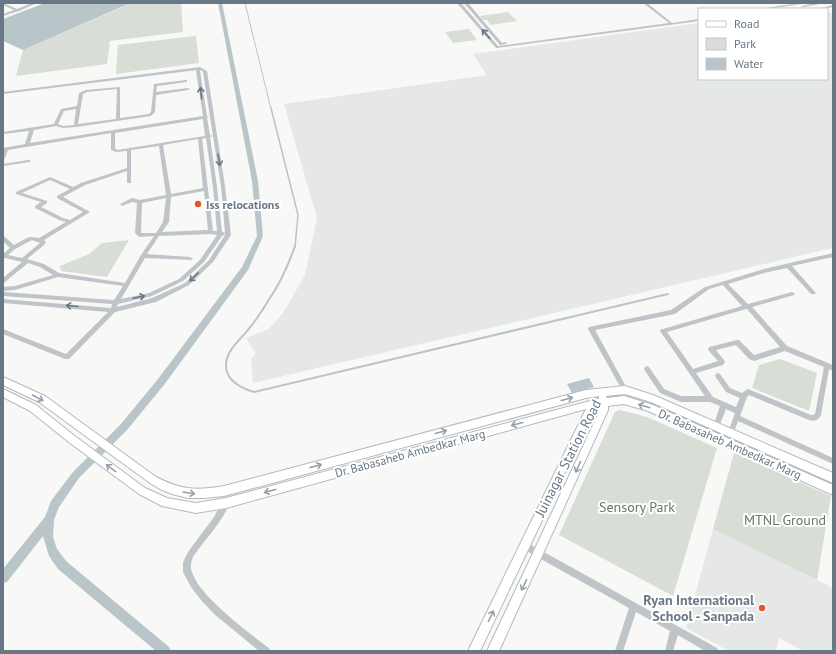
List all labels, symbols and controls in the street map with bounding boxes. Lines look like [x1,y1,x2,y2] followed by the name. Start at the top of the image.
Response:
[698,8,828,80] legend
[734,16,759,31] text: Road
[481,29,490,39] one-way arrow
[734,36,756,51] text: Park
[734,56,764,71] text: Water
[197,87,205,100] one-way arrow
[215,153,223,166] one-way arrow
[206,197,279,212] place label: Iss relocations
[193,199,203,209] marker: Iss relocations
[190,272,200,281] one-way arrow
[132,293,145,301] one-way arrow
[66,303,79,310] one-way arrow
[32,395,44,402] one-way arrow
[560,395,573,403] one-way arrow
[530,396,605,520] street label: Juinagar Station Road
[637,402,650,409] one-way arrow
[656,406,804,482] street label: Dr. Babasaheb Ambedkar Marg
[511,421,524,428] one-way arrow
[333,426,487,480] street label: Dr. Babasaheb Ambedkar Marg
[435,428,448,436] one-way arrow
[574,460,581,472] one-way arrow
[309,462,322,469] one-way arrow
[106,464,117,472] one-way arrow
[264,487,277,495] one-way arrow
[183,489,196,497] one-way arrow
[599,498,675,516] park label: Sensory Park
[744,511,826,529] park label: MTNL Ground
[520,578,527,590] one-way arrow
[643,591,755,625] place label: Ryan International School - Sanpada
[757,603,767,613] marker: Ryan International School - Sanpada
[488,610,495,622] one-way arrow

